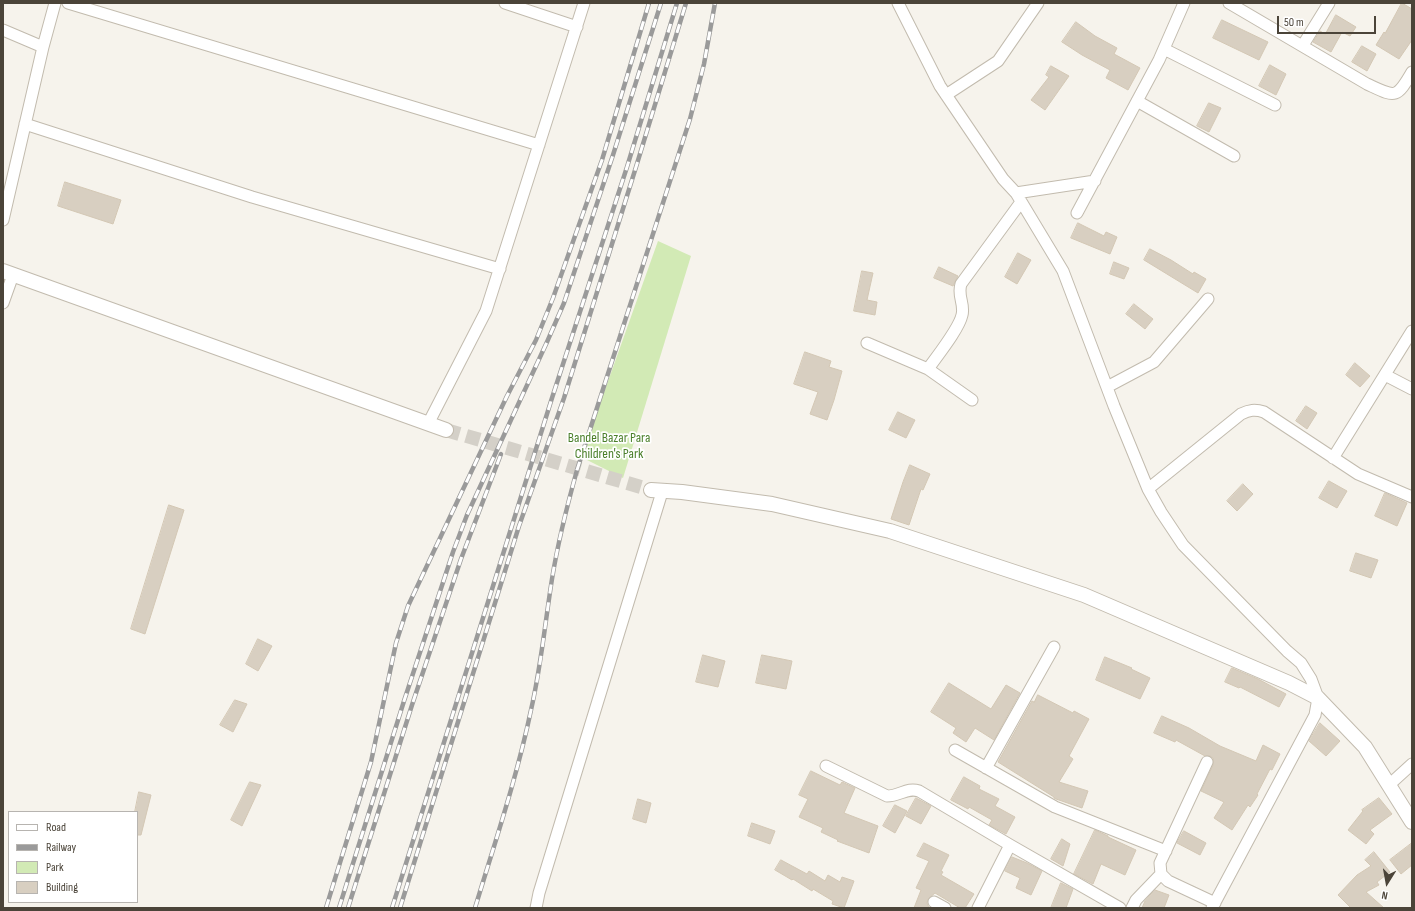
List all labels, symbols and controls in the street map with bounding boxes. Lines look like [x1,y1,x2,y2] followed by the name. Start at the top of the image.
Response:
[1279,8,1378,34] scale bar
[1284,15,1304,30] text: 50 m
[568,430,650,462] park label: Bandel Bazar Para Children's Park
[8,811,138,903] legend
[46,820,66,835] text: Road
[46,840,76,855] text: Railway
[46,860,64,875] text: Park
[1367,863,1407,903] north arrow
[46,880,78,895] text: Building
[1380,888,1389,902] text: N

